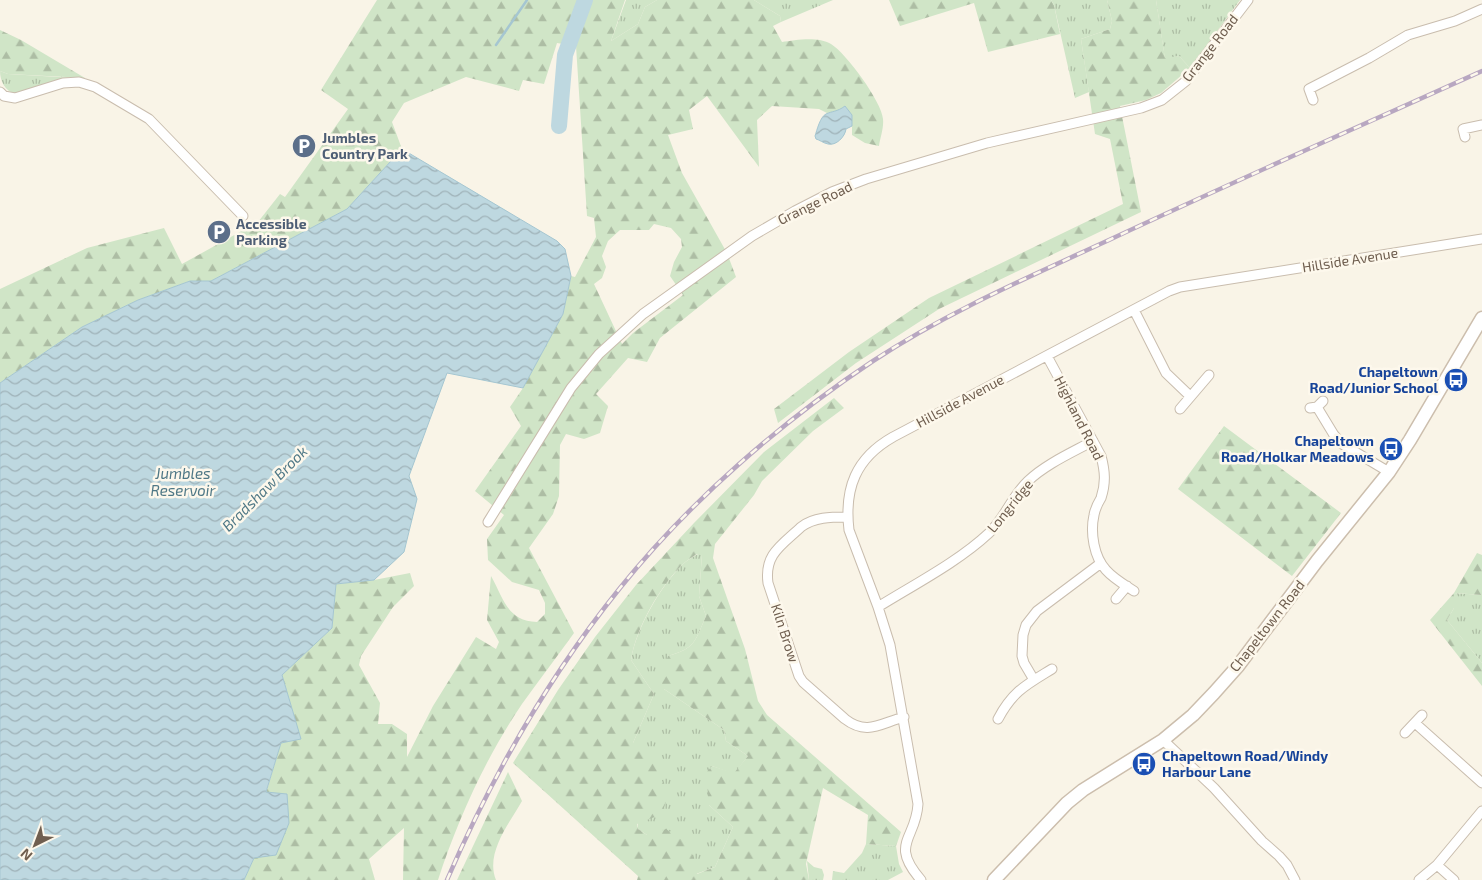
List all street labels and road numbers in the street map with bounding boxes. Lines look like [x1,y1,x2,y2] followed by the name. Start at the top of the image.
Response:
[1178,11,1241,85] street label: Grange Road
[775,177,855,228] street label: Grange Road
[1301,244,1399,275] street label: Hillside Avenue
[913,370,1007,431] street label: Hillside Avenue
[1051,373,1108,463] street label: Highland Road
[983,476,1036,536] street label: Longridge
[1225,576,1308,675] street label: Chapeltown Road
[768,601,803,665] street label: Kiln Brow

